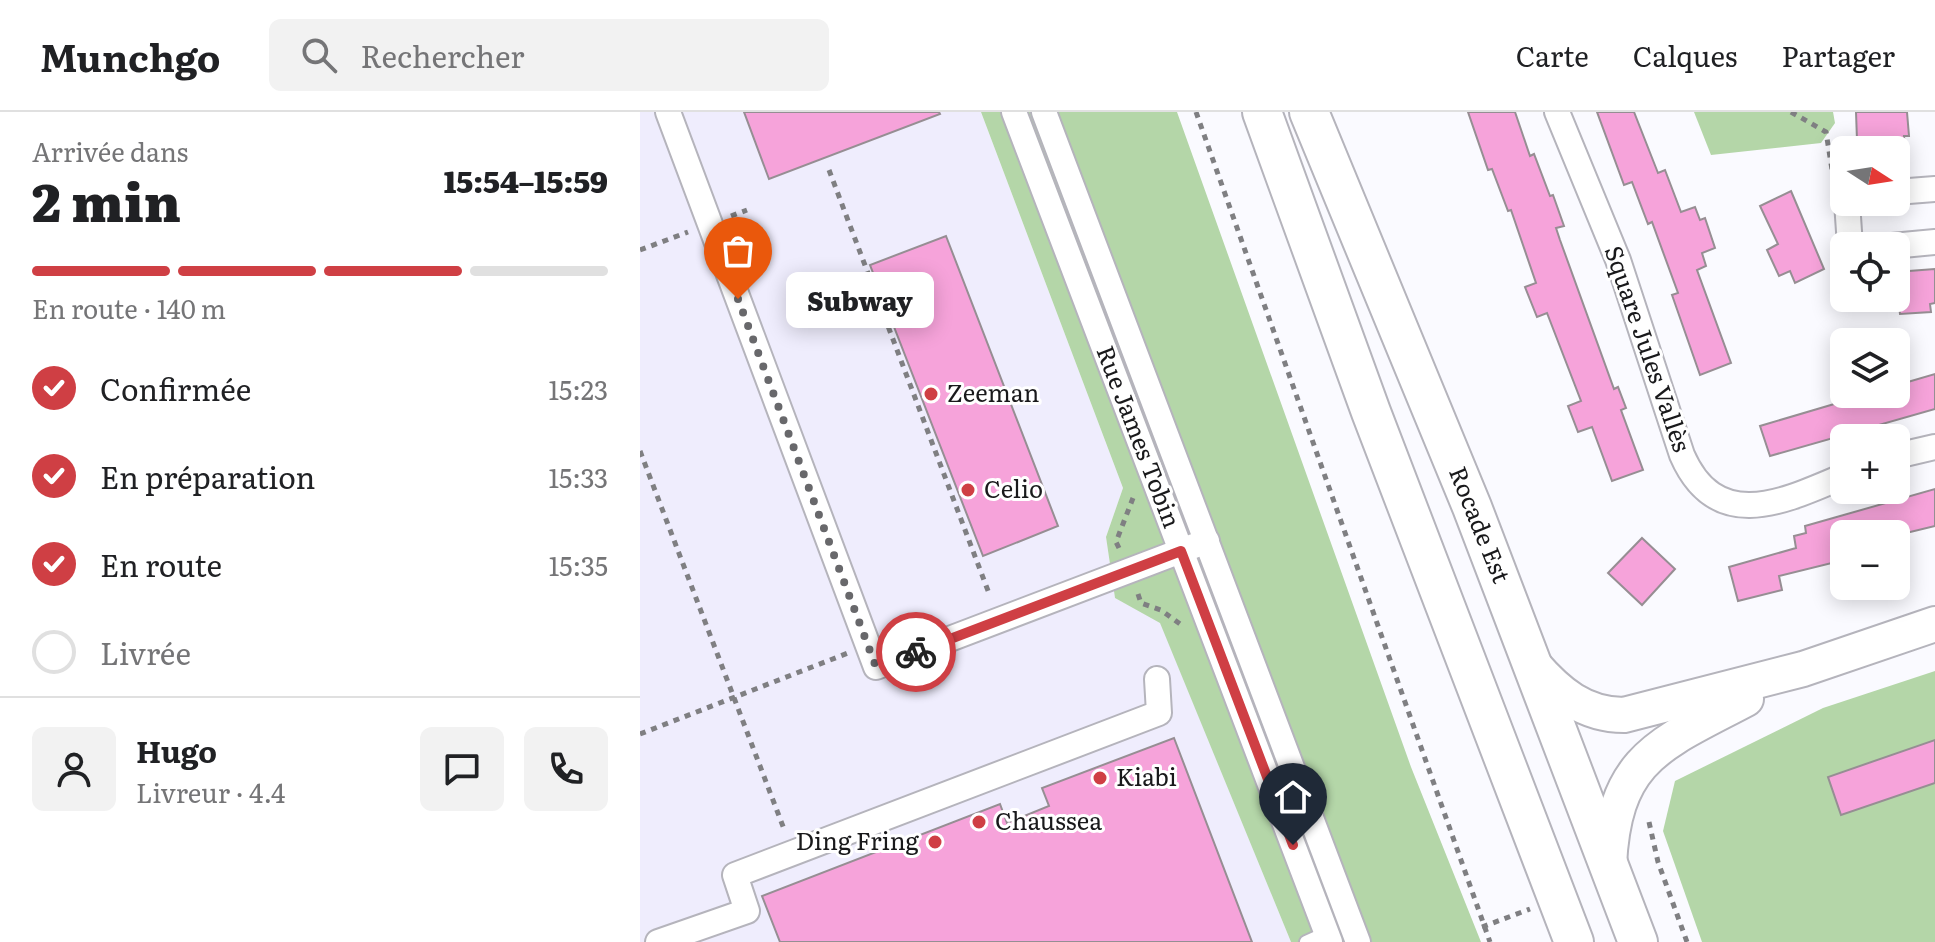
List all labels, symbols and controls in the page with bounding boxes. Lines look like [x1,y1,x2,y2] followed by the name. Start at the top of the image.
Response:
[269,19,829,91] search box
[40,27,221,84] text: Munchgo
[297,33,341,77] icon: search
[361,33,524,77] text: Rechercher
[1516,34,1589,76] text: Carte
[1633,34,1737,76] text: Calques
[1781,34,1895,76] text: Partager
[32,131,188,170] text: Arrivée dans
[1830,136,1910,216] north arrow
[1830,136,1910,600] map controls
[444,158,608,202] text: 15:54–15:59
[32,161,181,238] text: 2 min
[704,217,772,299] pin
[716,229,760,273] icon: bag
[1830,232,1910,312] button: locate
[1598,240,1701,456] street label: Square Jules Vallès
[786,271,934,327] callout: Subway
[807,280,913,319] text: Subway
[32,288,226,327] text: En route · 140 m
[1830,328,1910,408] button: layers
[1089,340,1191,532] street label: Rue James Tobin
[32,366,76,410] icon: check
[100,366,251,410] text: Confirmée
[549,369,608,408] text: 15:23
[947,374,1039,409] place label: Zeeman
[922,385,940,403] marker: Zeeman
[1830,424,1910,504] button: +
[32,454,76,498] icon: check
[100,454,315,498] text: En préparation
[548,457,608,496] text: 15:33
[1442,461,1521,588] street label: Rocade Est
[984,470,1043,505] place label: Celio
[959,481,977,499] marker: Celio
[1830,520,1910,600] button: −
[32,542,76,586] icon: check
[100,542,222,586] text: En route
[549,545,608,584] text: 15:35
[876,612,956,692] courier
[100,630,191,674] text: Livrée
[894,630,938,674] icon: bike
[32,727,116,811] button: person
[420,727,504,811] button: chat
[524,727,608,811] button: phone
[136,728,217,772] text: Hugo
[1116,758,1177,793] place label: Kiabi
[1259,763,1327,845] pin
[1091,769,1109,787] marker: Kiabi
[136,772,285,811] text: Livreur · 4.4
[1271,775,1315,819] icon: home
[995,802,1102,837] place label: Chaussea
[970,813,988,831] marker: Chaussea
[796,822,920,857] place label: Ding Fring
[926,833,944,851] marker: Ding Fring

